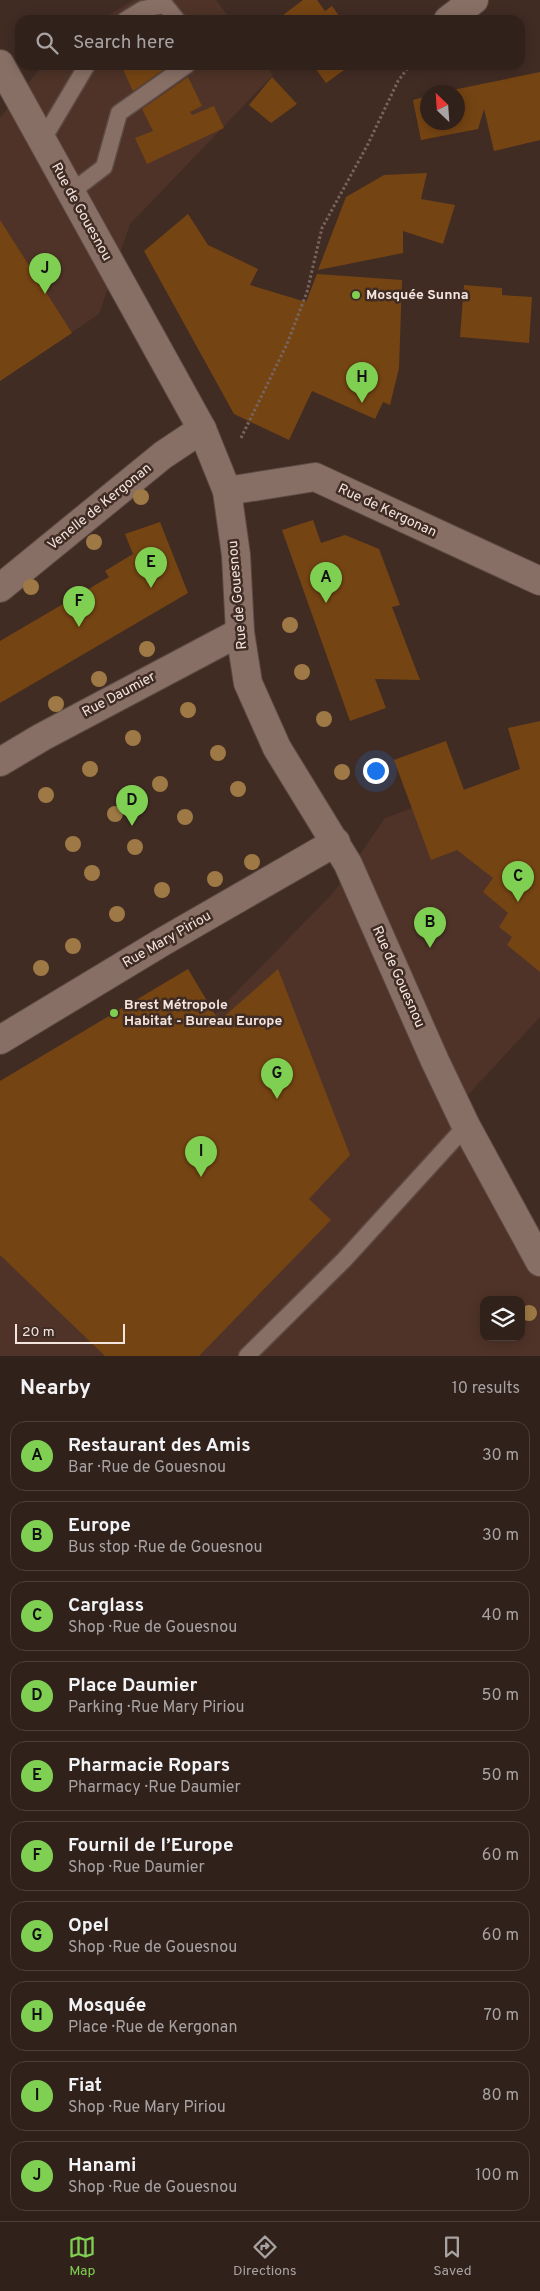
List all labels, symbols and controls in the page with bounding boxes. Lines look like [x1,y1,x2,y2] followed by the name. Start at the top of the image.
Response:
[15,15,525,70] search box
[33,29,61,57] icon: search
[73,31,175,55] text: Search here
[420,85,465,130] north arrow
[47,160,115,264] street label: Rue de Gouesnou
[29,253,61,294] pin: J
[366,287,469,304] place label: Mosquée Sunna
[350,289,362,301] marker: Mosquée Sunna
[346,362,378,403] pin: H
[45,460,155,554] street label: Venelle de Kergonan
[335,481,439,541] street label: Rue de Kergonan
[225,540,251,650] street label: Rue de Gouesnou
[135,547,167,588] pin: E
[310,562,342,603] pin: A
[63,586,95,627] pin: F
[79,668,159,721] street label: Rue Daumier
[363,758,389,784] your location
[116,785,148,826] pin: D
[502,861,534,902] pin: C
[414,907,446,948] pin: B
[120,908,214,972] street label: Rue Mary Piriou
[368,924,428,1030] street label: Rue de Gouesnou
[124,997,282,1030] place label: Brest Métropole Habitat - Bureau Europe
[108,1007,120,1019] marker: Brest Métropole Habitat - Bureau Europe
[261,1058,293,1099] pin: G
[185,1136,217,1177] pin: I
[480,1296,525,1341] map controls
[480,1296,525,1341] button: layers
[15,1321,125,1344] scale bar
[22,1324,55,1341] text: 20 m
[20,1375,91,1402] text: Nearby
[452,1379,520,1399] text: 10 results
[68,1434,251,1458] text: Restaurant des Amis
[31,1446,43,1466] text: A
[482,1446,519,1466] text: 30 m
[68,1458,226,1478] text: Bar · Rue de Gouesnou
[68,1514,131,1538] text: Europe
[31,1526,43,1546] text: B
[482,1526,519,1546] text: 30 m
[68,1538,262,1558] text: Bus stop · Rue de Gouesnou
[68,1594,144,1618] text: Carglass
[32,1606,42,1626] text: C
[481,1606,519,1626] text: 40 m
[68,1618,237,1638] text: Shop · Rue de Gouesnou
[68,1674,198,1698] text: Place Daumier
[31,1686,43,1706] text: D
[482,1686,519,1706] text: 50 m
[68,1698,244,1718] text: Parking · Rue Mary Piriou
[68,1754,230,1778] text: Pharmacie Ropars
[32,1766,42,1786] text: E
[482,1766,519,1786] text: 50 m
[68,1778,241,1798] text: Pharmacy · Rue Daumier
[68,1834,233,1858] text: Fournil de l’Europe
[32,1846,42,1866] text: F
[482,1846,519,1866] text: 60 m
[68,1858,205,1878] text: Shop · Rue Daumier
[68,1914,109,1938] text: Opel
[32,1926,42,1946] text: G
[482,1926,519,1946] text: 60 m
[68,1938,237,1958] text: Shop · Rue de Gouesnou
[68,1994,146,2018] text: Mosquée
[31,2006,43,2026] text: H
[484,2006,519,2026] text: 70 m
[68,2018,238,2038] text: Place · Rue de Kergonan
[68,2074,102,2098] text: Fiat
[35,2086,39,2106] text: I
[482,2086,519,2106] text: 80 m
[68,2098,226,2118] text: Shop · Rue Mary Piriou
[68,2154,136,2178] text: Hanami
[33,2166,41,2186] text: J
[475,2166,519,2186] text: 100 m
[68,2178,237,2198] text: Shop · Rue de Gouesnou
[68,2233,96,2280] tab: Map
[233,2233,297,2280] tab: Directions
[433,2233,472,2280] tab: Saved

